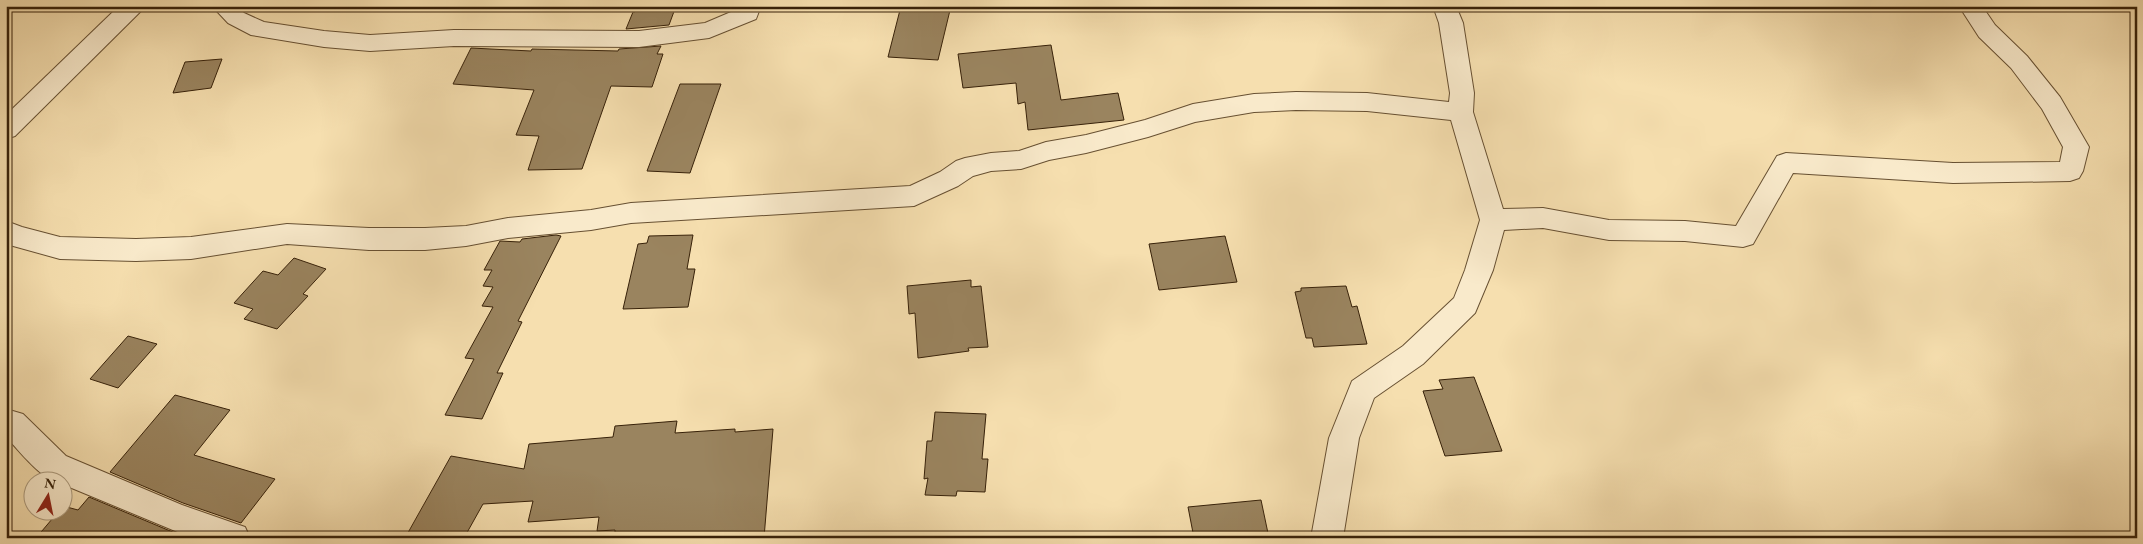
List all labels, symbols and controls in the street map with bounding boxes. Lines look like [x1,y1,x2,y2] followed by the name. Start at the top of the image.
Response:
[22,472,72,522] north arrow
[43,473,58,493] text: N

